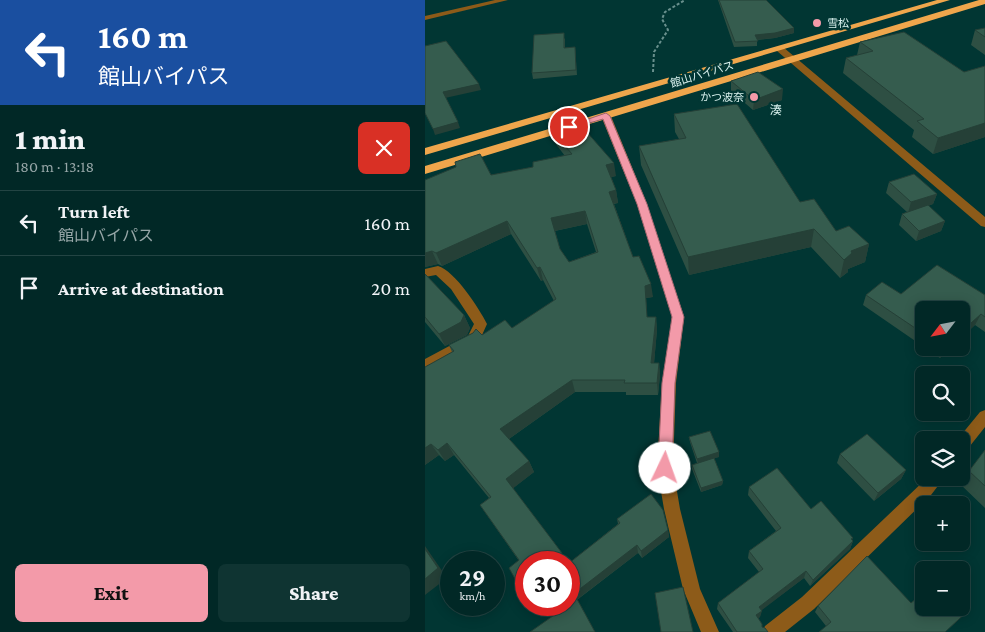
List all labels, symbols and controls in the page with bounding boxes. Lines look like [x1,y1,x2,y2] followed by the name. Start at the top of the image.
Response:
[98,17,188,56] text: 160 m
[811,17,823,29] marker: 雪松
[827,17,849,29] place label: 雪松
[15,20,80,85] icon: left
[669,59,735,89] street label: 館山バイパス
[98,64,230,89] text: 館山バイパス
[700,91,744,103] place label: かつ波奈
[748,91,760,103] marker: かつ波奈
[770,103,782,117] district label: 湊
[548,106,590,148] pin
[555,113,583,141] icon: arrive
[15,122,85,155] text: 1 min
[358,122,410,174] button: close
[15,158,94,175] text: 180 m · 13:18
[58,201,130,222] text: Turn left
[15,209,43,237] icon: left
[364,213,410,234] text: 160 m
[58,227,154,244] text: 館山バイパス
[15,274,43,302] icon: arrive
[58,278,224,299] text: Arrive at destination
[371,278,410,299] text: 20 m
[915,301,970,356] north arrow
[915,301,970,616] map controls
[915,366,970,421] button: search
[915,431,970,486] button: layers
[638,441,690,493] position arrow
[915,496,970,551] button: +
[515,551,580,616] speed limit sign: 30
[915,561,970,616] button: −
[15,564,208,622] button: Exit
[218,564,410,622] button: Share
[459,564,486,591] text: 29
[460,589,485,603] text: km/h

